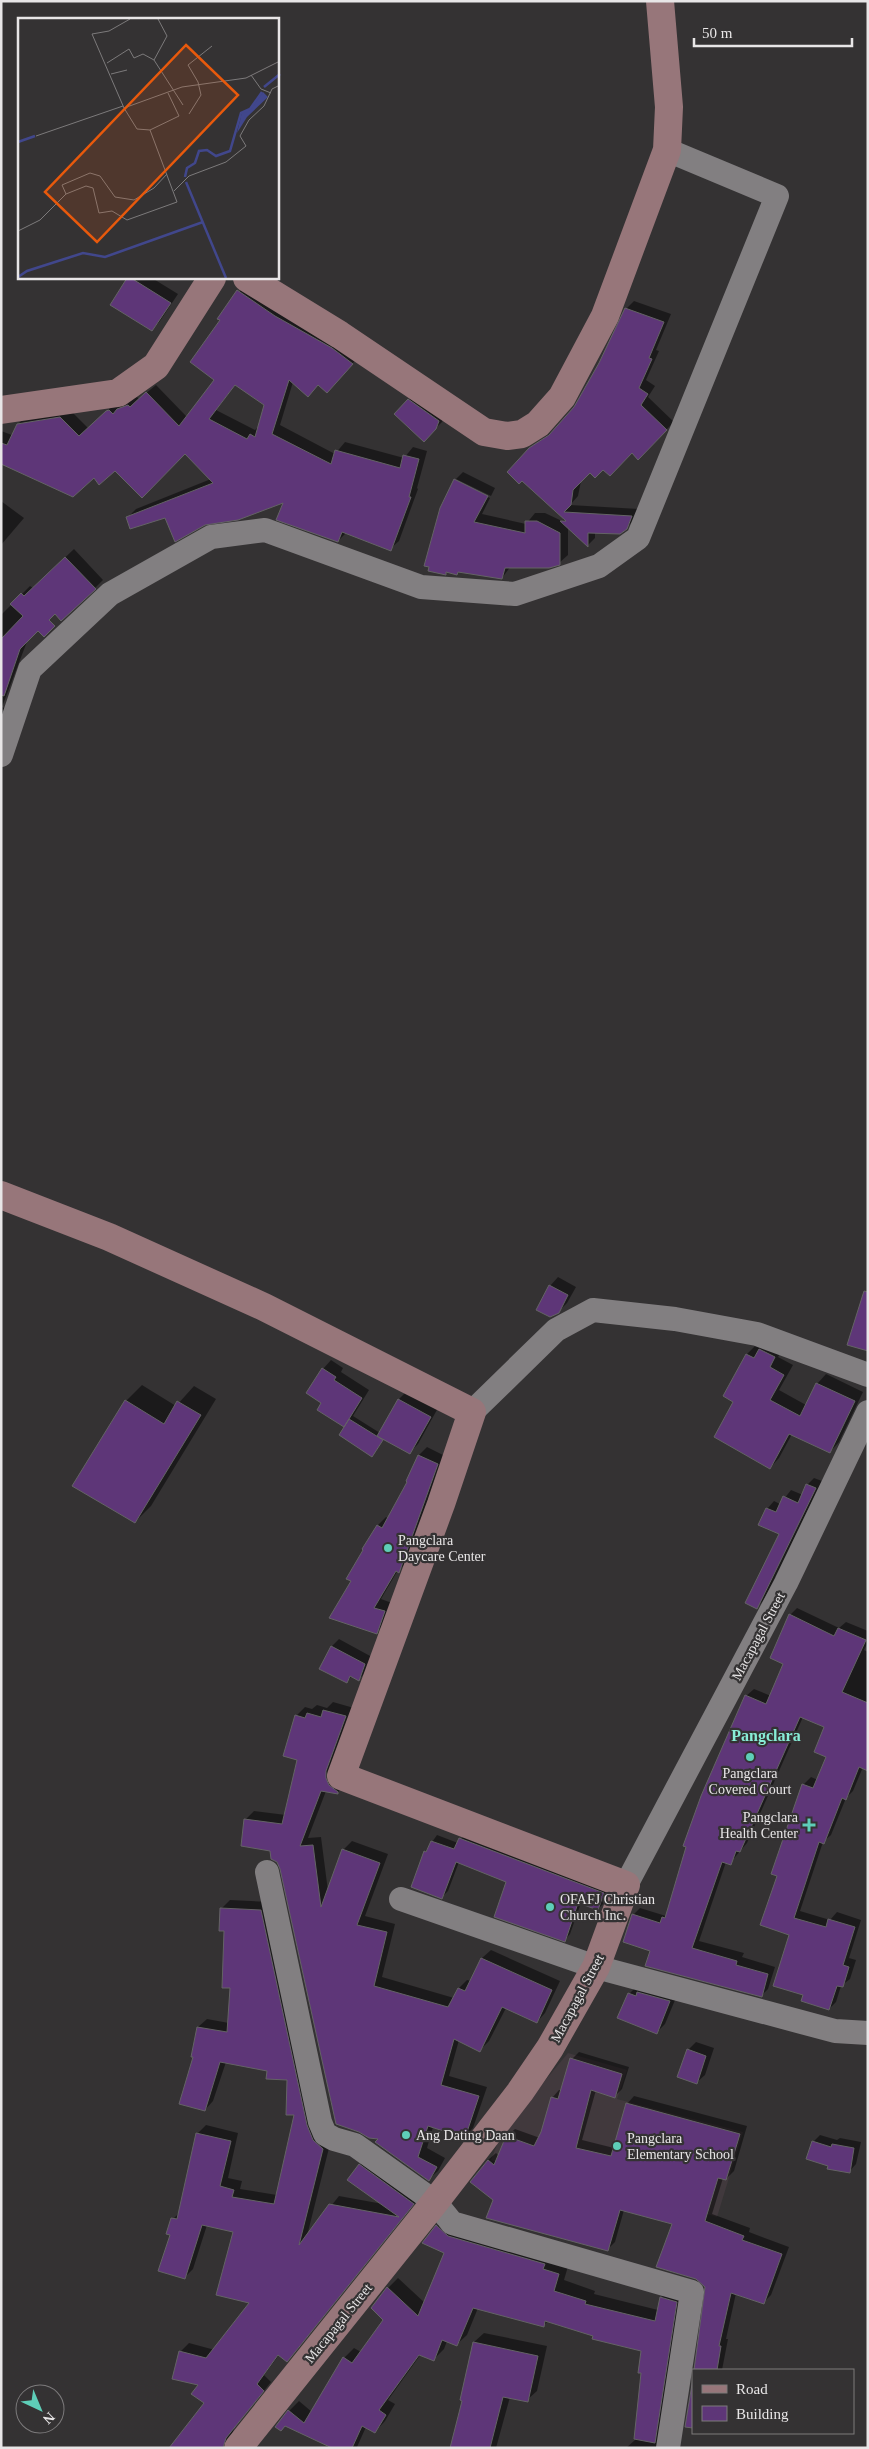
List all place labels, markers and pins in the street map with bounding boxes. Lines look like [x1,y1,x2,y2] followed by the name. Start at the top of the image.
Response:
[398,1533,486,1564] place label: Pangclara Daycare Center
[382,1542,394,1554] marker: Pangclara Daycare Center
[744,1751,756,1763] marker: Pangclara Covered Court
[709,1766,792,1797] place label: Pangclara Covered Court
[720,1810,799,1841] place label: Pangclara Health Center
[802,1818,816,1832] marker: Pangclara Health Center
[560,1892,655,1923] place label: OFAFJ Christian Church Inc.
[544,1901,556,1913] marker: OFAFJ Christian Church Inc.
[416,2128,515,2143] place label: Ang Dating Daan
[400,2129,412,2141] marker: Ang Dating Daan
[627,2131,734,2162] place label: Pangclara Elementary School
[611,2140,623,2152] marker: Pangclara Elementary School

